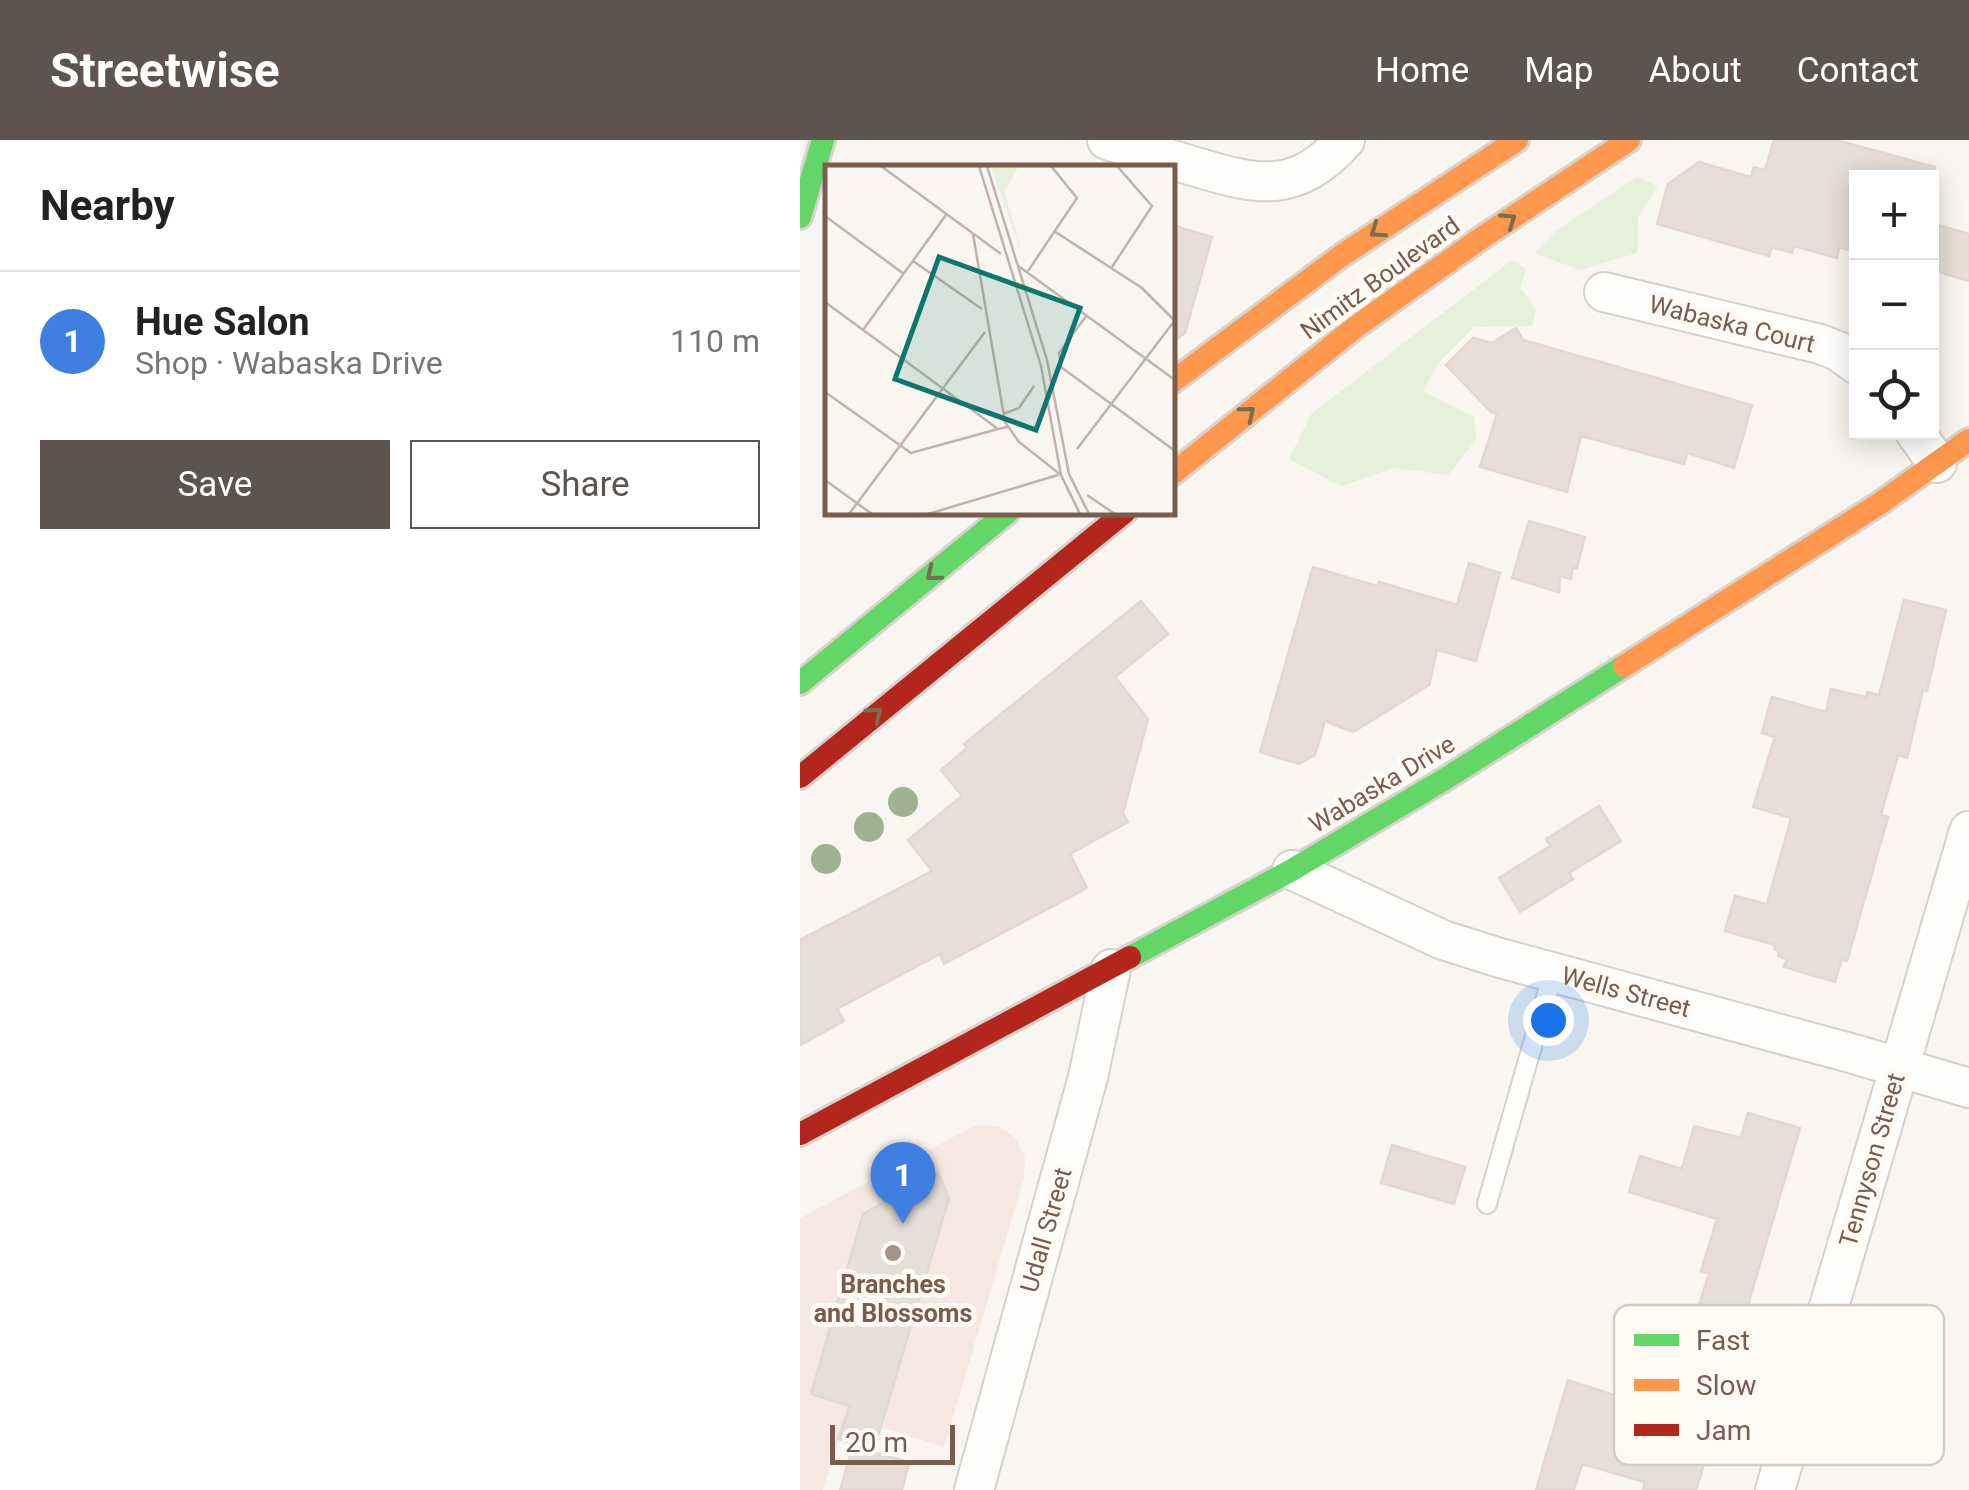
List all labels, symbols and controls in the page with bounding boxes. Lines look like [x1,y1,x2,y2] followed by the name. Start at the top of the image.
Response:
[50,42,280,99] text: Streetwise
[1375,50,1469,91] text: Home
[1524,50,1593,91] text: Map
[1648,50,1742,91] text: About
[1797,50,1919,91] text: Contact
[825,165,1175,515] inset map
[1849,170,1939,440] map controls
[1849,170,1939,260] button: +
[40,181,175,230] text: Nearby
[1295,211,1465,345] street label: Nimitz Boulevard
[1499,213,1517,232] one-way arrow
[1369,219,1388,237] one-way arrow
[1849,260,1939,350] button: −
[1646,289,1818,359] street label: Wabaska Court
[135,300,310,344] text: Hue Salon
[63,322,82,360] text: 1
[670,322,760,360] text: 110 m
[135,344,443,382] text: Shop · Wabaska Drive
[1849,350,1939,440] button: locate
[1237,407,1255,425] one-way arrow
[40,440,390,529] button: Save
[410,440,760,529] button: Share
[926,562,944,580] one-way arrow
[864,708,882,726] one-way arrow
[1304,729,1460,839] street label: Wabaska Drive
[1558,961,1694,1023] street label: Wells Street
[1523,995,1574,1046] your location
[1833,1070,1911,1250] street label: Tennyson Street
[870,1142,936,1224] pin: 1
[1014,1164,1078,1296] street label: Udall Street
[882,1242,904,1264] marker: Branches and Blossoms
[814,1270,972,1328] place label: Branches and Blossoms
[1614,1305,1944,1465] legend
[1696,1324,1750,1357] text: Fast
[1696,1369,1756,1402] text: Slow
[1696,1414,1751,1447] text: Jam
[830,1420,955,1464] scale bar
[845,1426,908,1459] text: 20 m

